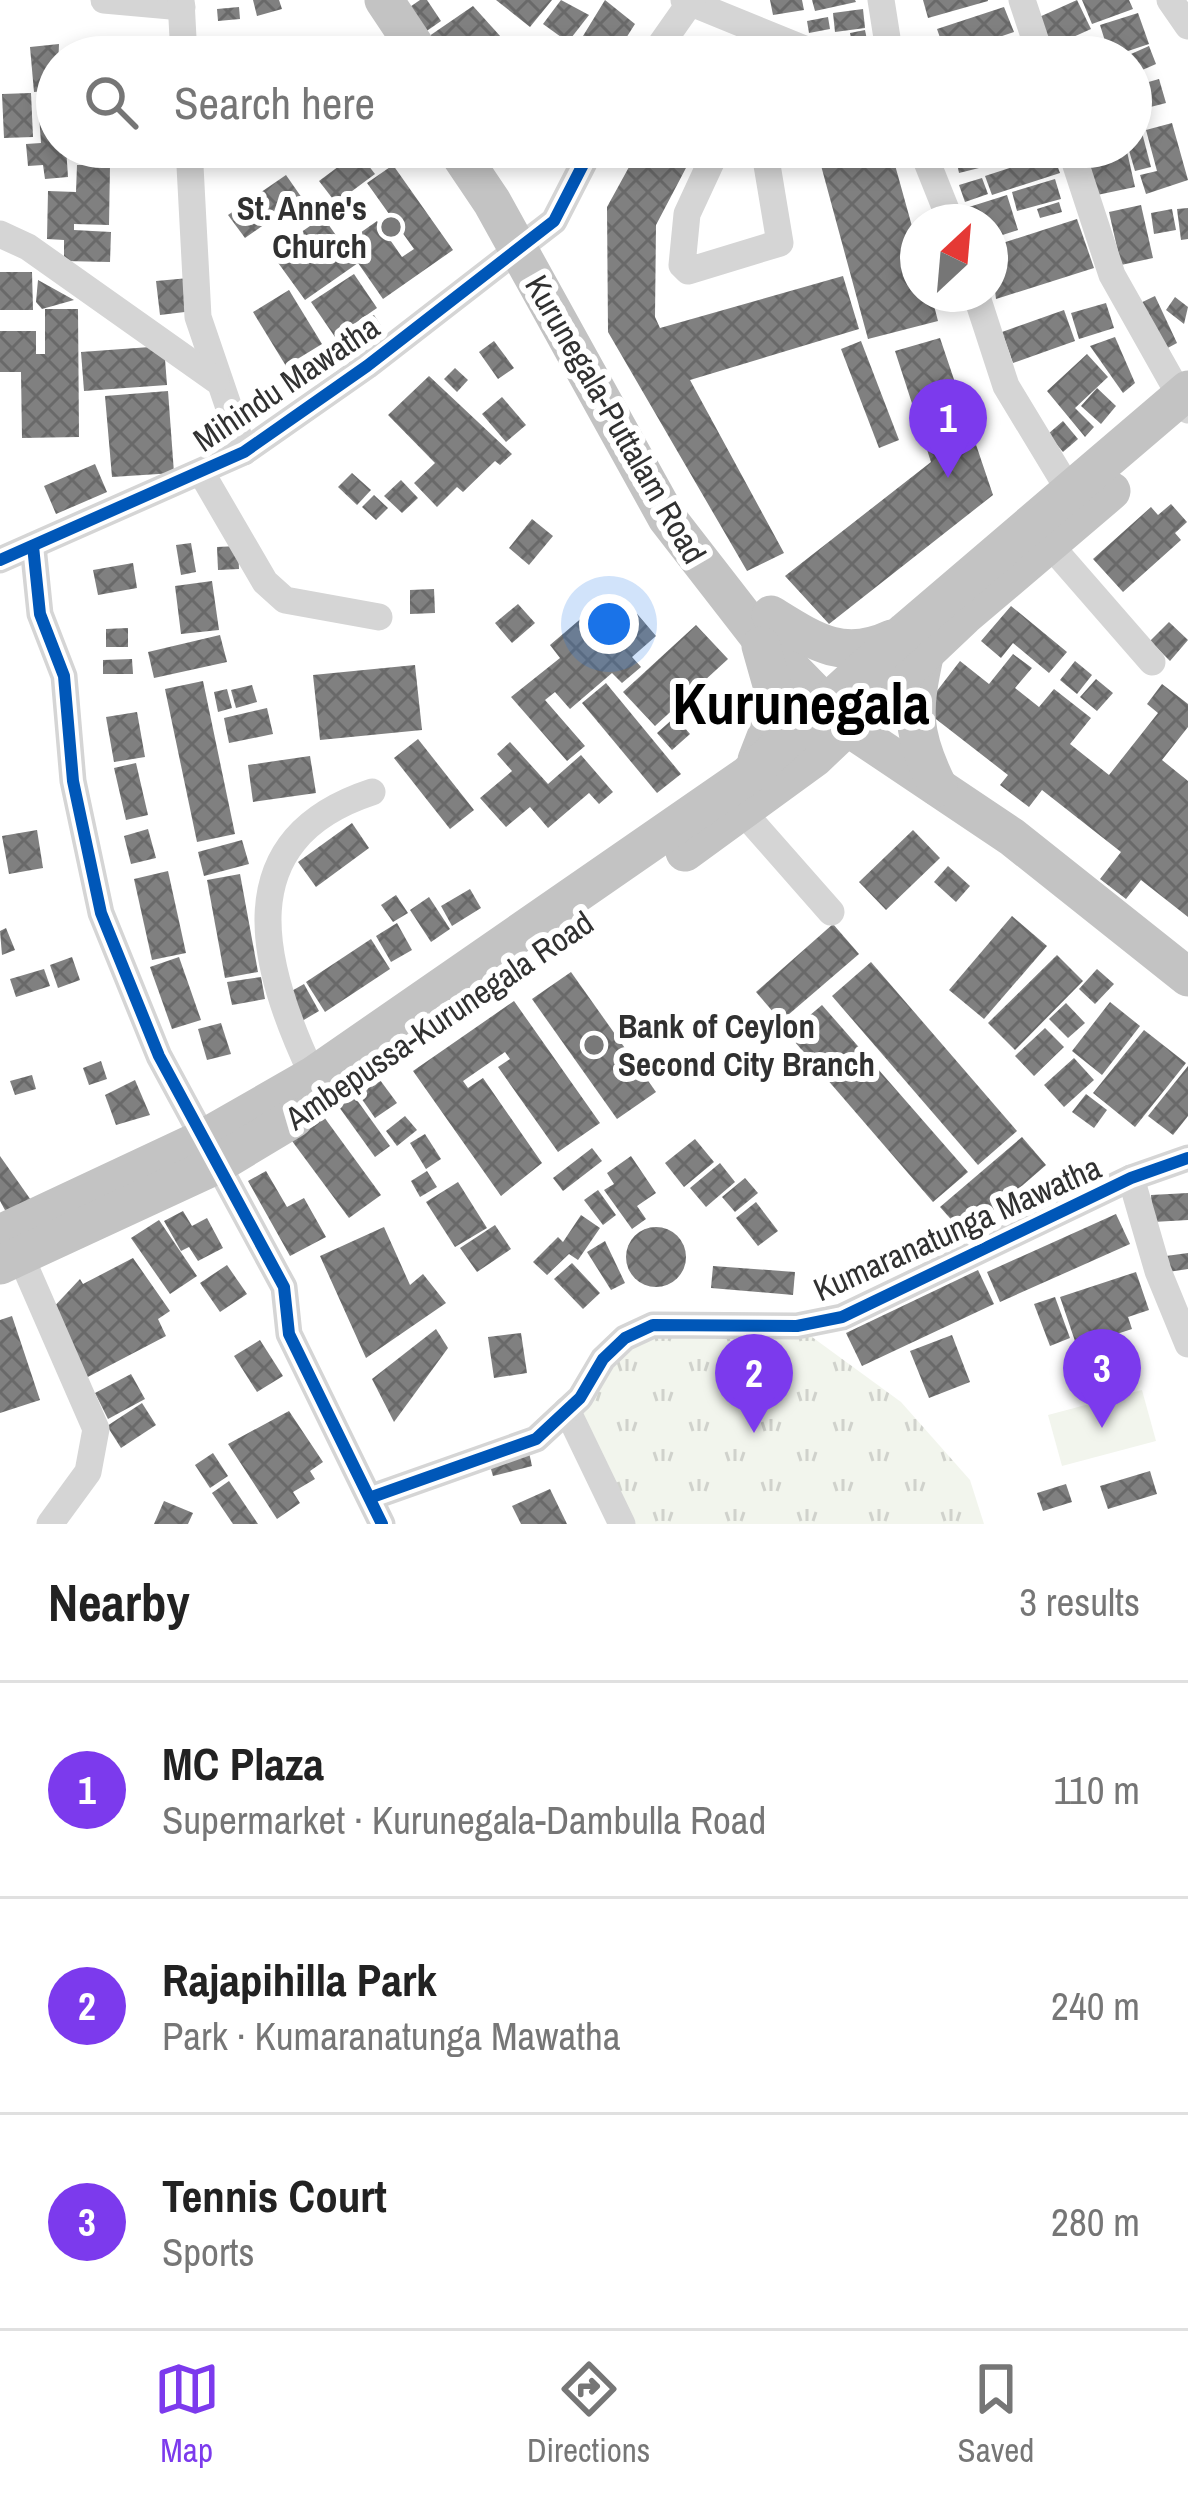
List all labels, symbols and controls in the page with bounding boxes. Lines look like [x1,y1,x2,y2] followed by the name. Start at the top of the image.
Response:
[36,36,1152,168] search box
[78,69,144,135] icon: search
[174,72,375,133] text: Search here
[237,186,367,268] place label: St. Anne's Church
[900,204,1008,312] north arrow
[378,214,404,240] marker: St. Anne's Church
[515,267,717,571] street label: Kurunegala-Puttalam Road
[185,305,387,461] street label: Mihindu Mawatha
[909,379,987,478] pin: 1
[579,594,639,654] your location
[672,665,930,742] district label: Kurunegala
[276,900,602,1140] street label: Ambepussa-Kurunegala Road
[618,1004,875,1086] place label: Bank of Ceylon Second City Branch
[581,1032,607,1058] marker: Bank of Ceylon Second City Branch
[807,1145,1107,1311] street label: Kumaranatunga Mawatha
[1063,1329,1141,1428] pin: 3
[715,1334,793,1433] pin: 2
[48,1568,190,1637] text: Nearby
[1019,1576,1140,1628] text: 3 results
[162,1733,324,1794] text: MC Plaza
[78,1764,96,1816] text: 1
[1053,1764,1140,1816] text: 110 m
[162,1794,766,1846] text: Supermarket · Kurunegala-Dambulla Road
[162,1949,437,2010] text: Rajapihilla Park
[78,1980,96,2032] text: 2
[1051,1980,1140,2032] text: 240 m
[162,2010,621,2062] text: Park · Kumaranatunga Mawatha
[162,2165,387,2226] text: Tennis Court
[78,2196,96,2248] text: 3
[1051,2196,1140,2248] text: 280 m
[162,2226,254,2278] text: Sports
[154,2356,220,2472] tab: Map
[527,2356,650,2472] tab: Directions
[958,2356,1034,2472] tab: Saved

